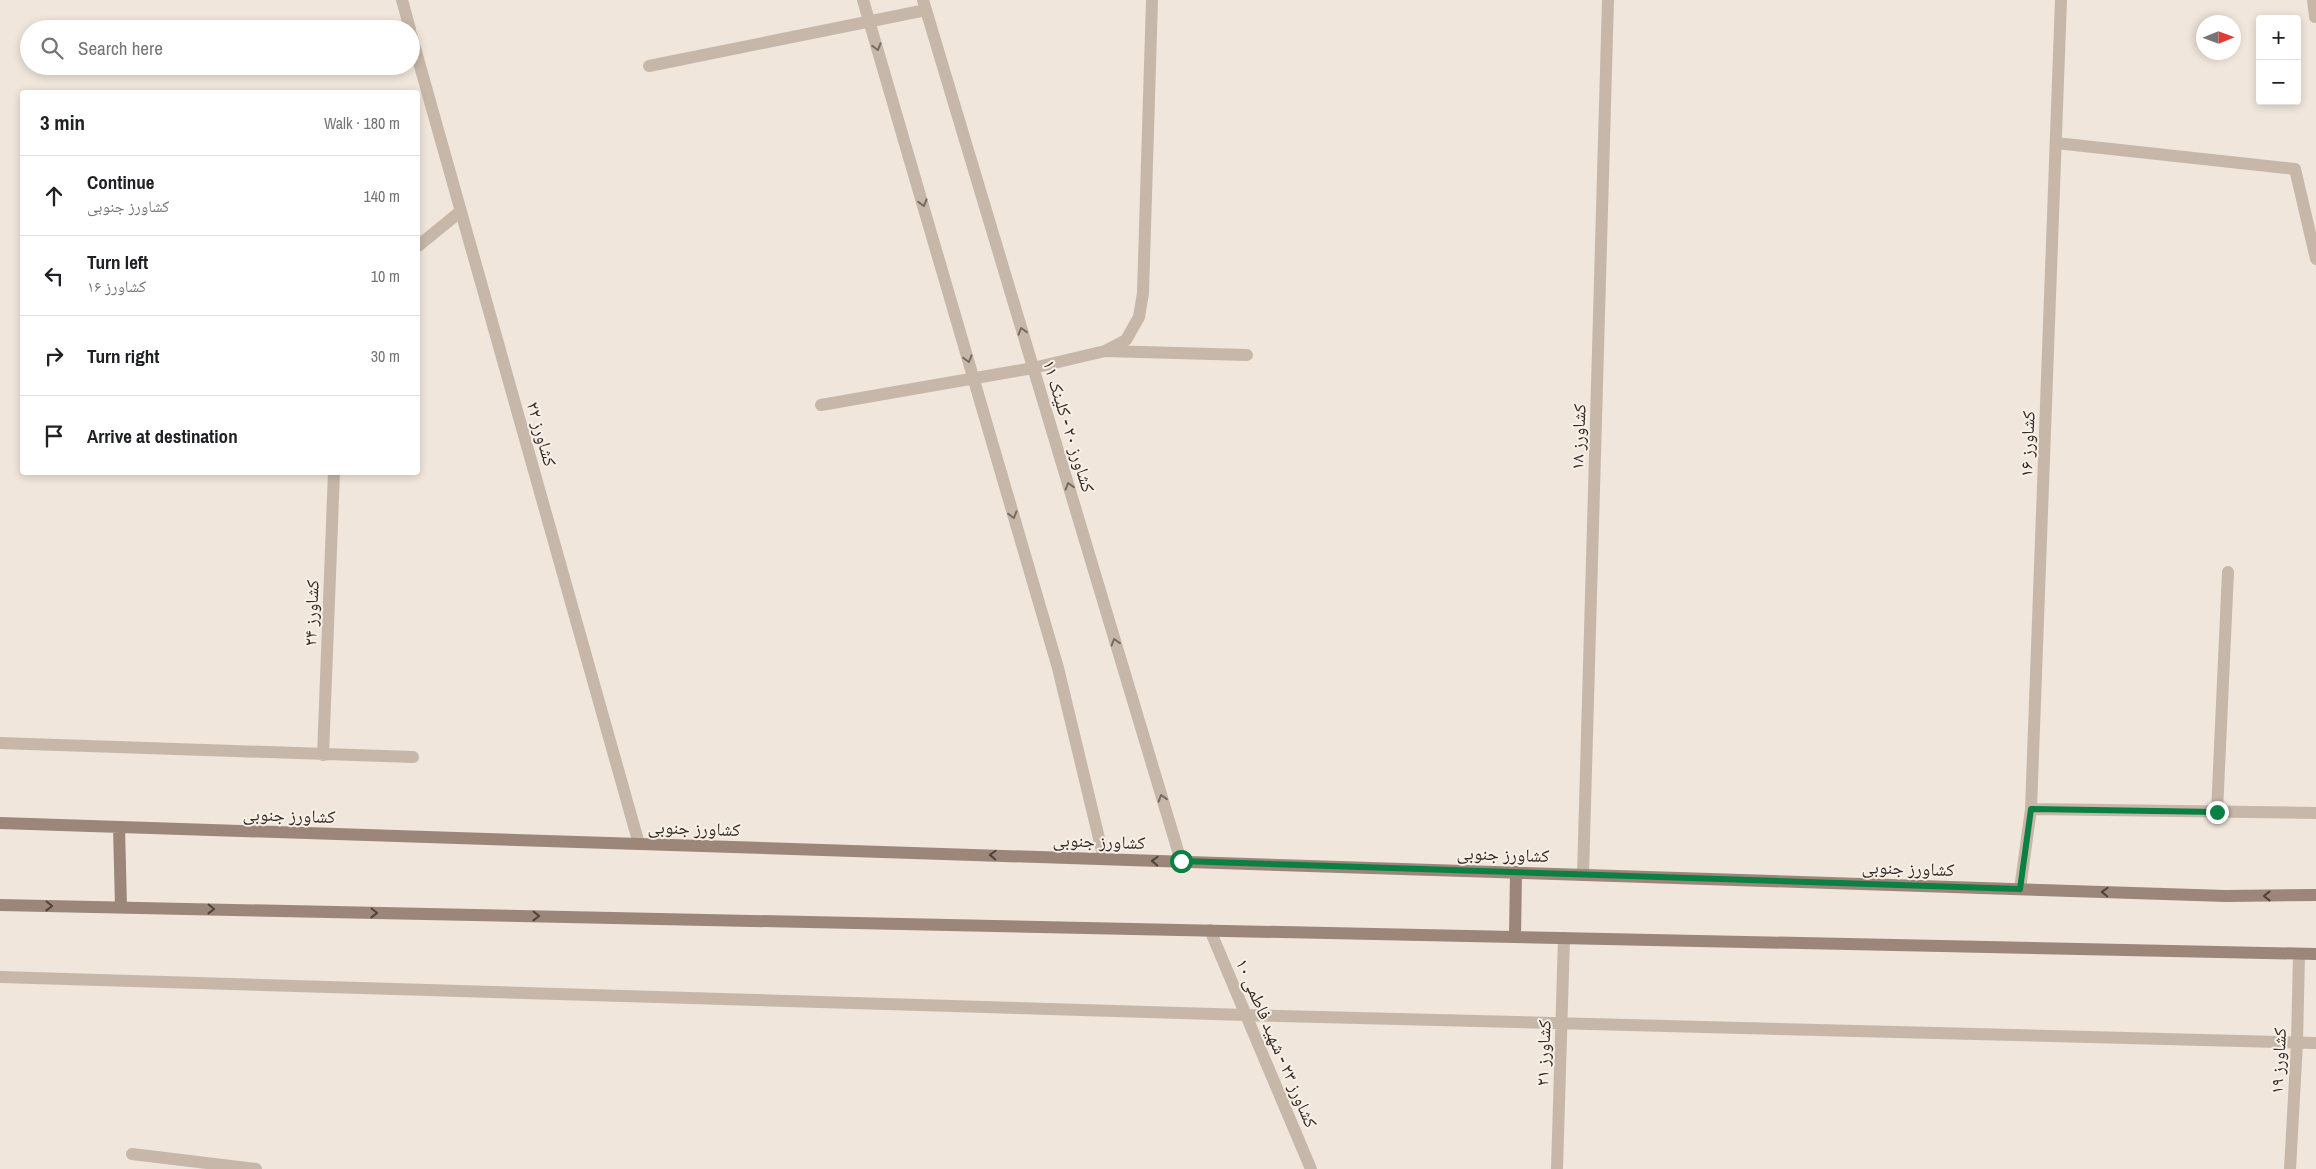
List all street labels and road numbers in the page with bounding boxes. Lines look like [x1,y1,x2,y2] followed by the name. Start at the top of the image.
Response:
[1037,357,1101,496] street label: کشاورز ۲۰ - کلینک ۱۱
[521,399,563,470] street label: کشاورز ۲۲
[1564,403,1592,471] street label: کشاورز ۱۸
[2013,410,2041,478] street label: کشاورز ۱۶
[297,579,325,647] street label: کشاورز ۲۴
[242,801,336,829] street label: کشاورز جنوبی
[647,814,741,842] street label: کشاورز جنوبی
[1052,827,1146,855] street label: کشاورز جنوبی
[1456,840,1550,868] street label: کشاورز جنوبی
[1861,854,1955,882] street label: کشاورز جنوبی
[1230,955,1324,1132] street label: کشاورز ۲۳ - شهید فاطمی ۱۰
[1529,1019,1557,1087] street label: کشاورز ۲۱
[2264,1027,2292,1095] street label: کشاورز ۱۹

